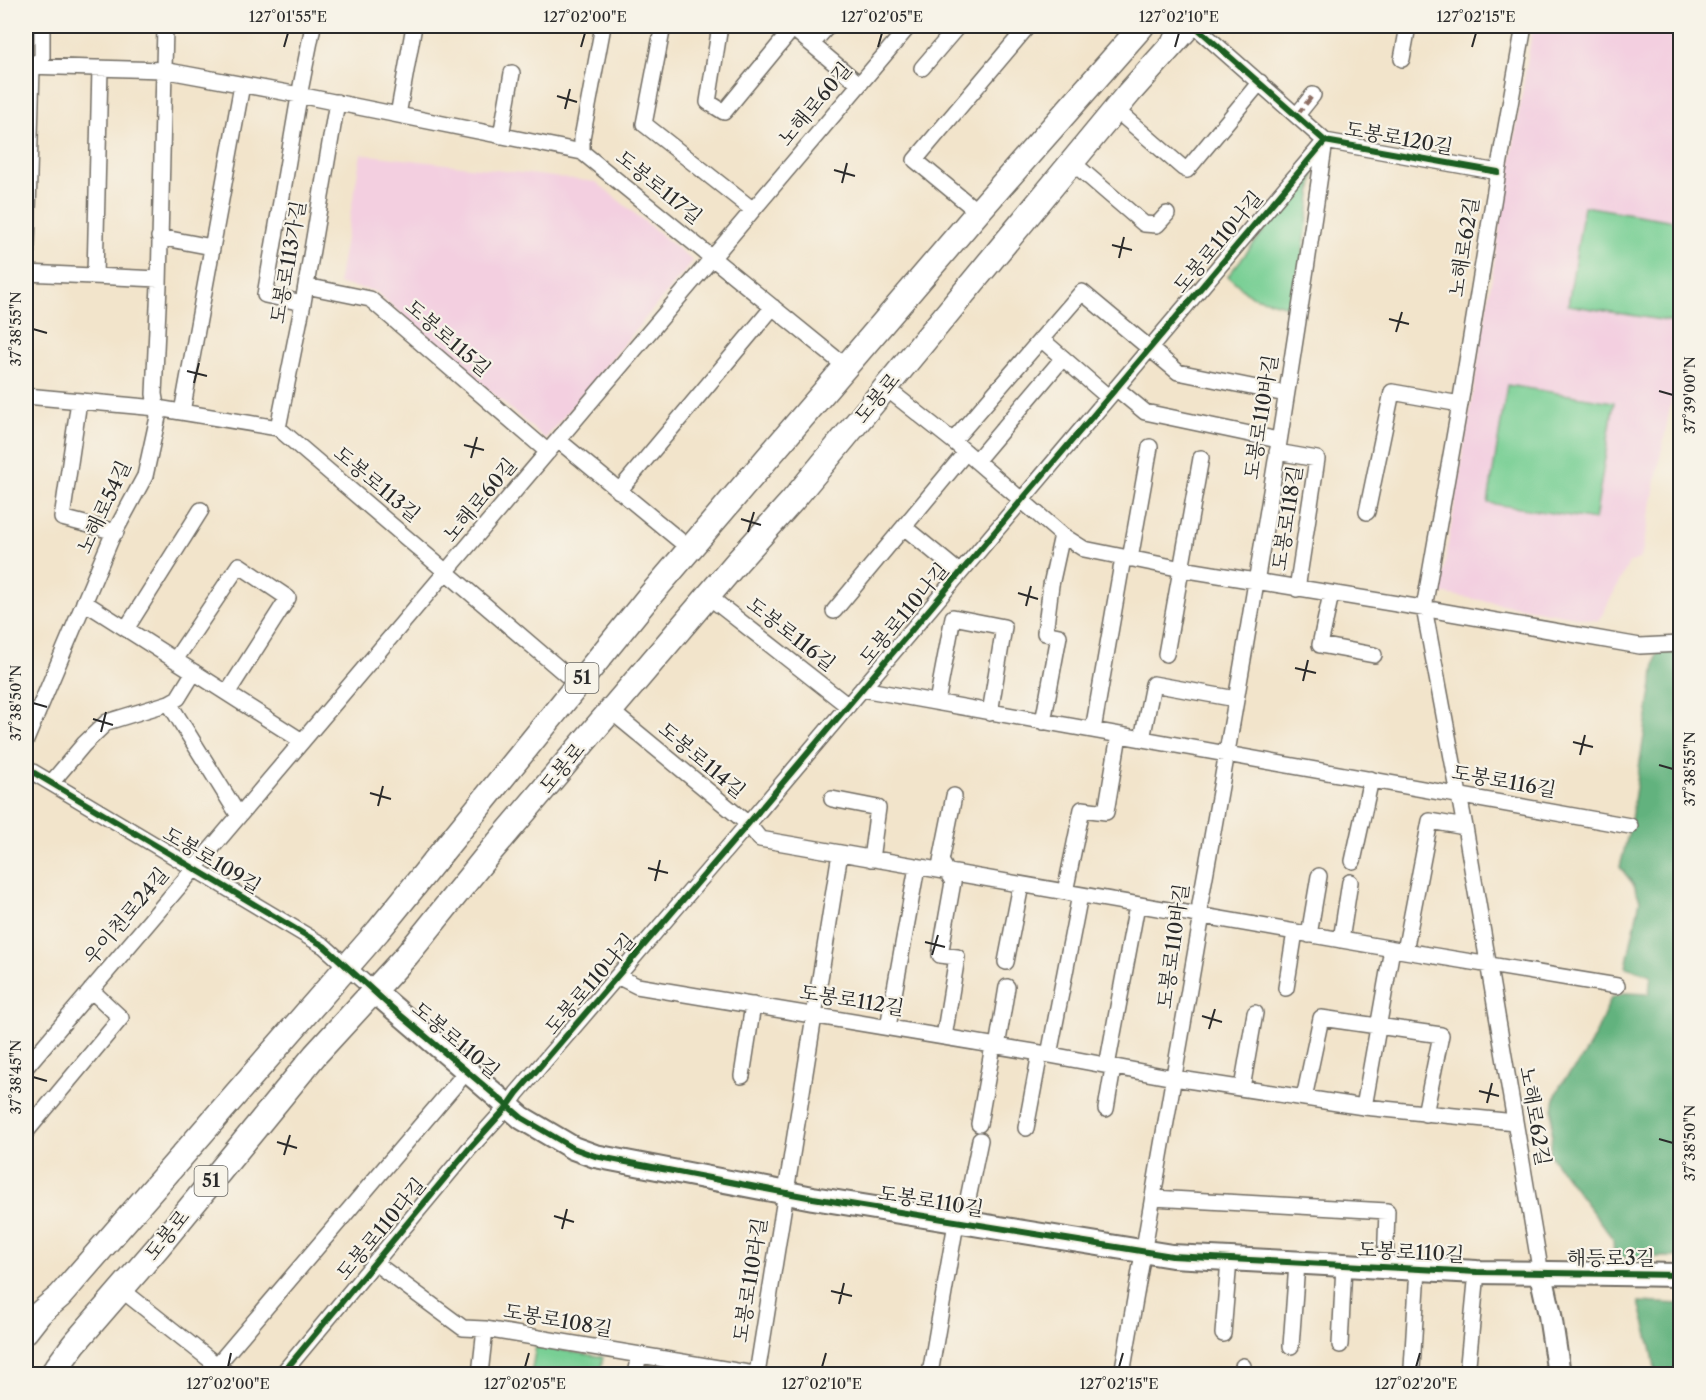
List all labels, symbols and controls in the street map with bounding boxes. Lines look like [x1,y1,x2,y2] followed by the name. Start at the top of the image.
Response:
[249,7,327,26] text: 127°01'55"E
[543,7,627,26] text: 127°02'00"E
[841,7,923,26] text: 127°02'05"E
[1139,7,1219,26] text: 127°02'10"E
[1436,7,1516,26] text: 127°02'15"E
[773,57,857,151] street label: 노해로60길
[1343,117,1455,159] street label: 도봉로120길
[611,145,707,229] street label: 도봉로117길
[1168,186,1268,298] street label: 도봉로110나길
[1444,195,1484,299] street label: 노해로62길
[265,199,311,325] street label: 도봉로113가길
[6,291,25,367] text: 37°38'55"N
[401,295,495,381] street label: 도봉로115길
[1239,353,1283,481] street label: 도봉로110바길
[1680,356,1699,434] text: 37°39'00"N
[849,368,905,428] street label: 도봉로
[329,441,425,527] street label: 도봉로113길
[438,453,522,547] street label: 노해로60길
[72,457,136,557] street label: 노해로54길
[1267,464,1307,572] street label: 도봉로118길
[854,558,954,670] street label: 도봉로110나길
[742,592,840,676] street label: 도봉로116길
[566,663,598,693] road number: 51
[6,665,25,741] text: 37°38'50"N
[654,717,750,803] street label: 도봉로114길
[1680,731,1699,807] text: 37°38'55"N
[534,738,590,798] street label: 도봉로
[1450,760,1558,802] street label: 도봉로116길
[159,821,265,899] street label: 도봉로109길
[78,862,174,970] street label: 우이천로24길
[1152,882,1194,1010] street label: 도봉로110바길
[540,929,640,1039] street label: 도봉로110나길
[798,980,906,1020] street label: 도봉로112길
[407,996,505,1084] street label: 도봉로110길
[6,1040,25,1115] text: 37°38'45"N
[1514,1064,1556,1168] street label: 노해로62길
[1680,1105,1699,1181] text: 37°38'50"N
[194,1166,228,1196] road number: 51
[331,1173,431,1285] street label: 도봉로110다길
[876,1181,986,1221] street label: 도봉로110길
[139,1205,195,1265] street label: 도봉로
[728,1216,772,1344] street label: 도봉로110라길
[1357,1237,1465,1267] street label: 도봉로110길
[1567,1246,1655,1270] street label: 해등로3길
[502,1299,614,1341] street label: 도봉로108길
[186,1374,270,1393] text: 127°02'00"E
[484,1374,566,1393] text: 127°02'05"E
[782,1374,862,1393] text: 127°02'10"E
[1079,1374,1159,1393] text: 127°02'15"E
[1375,1374,1457,1393] text: 127°02'20"E

